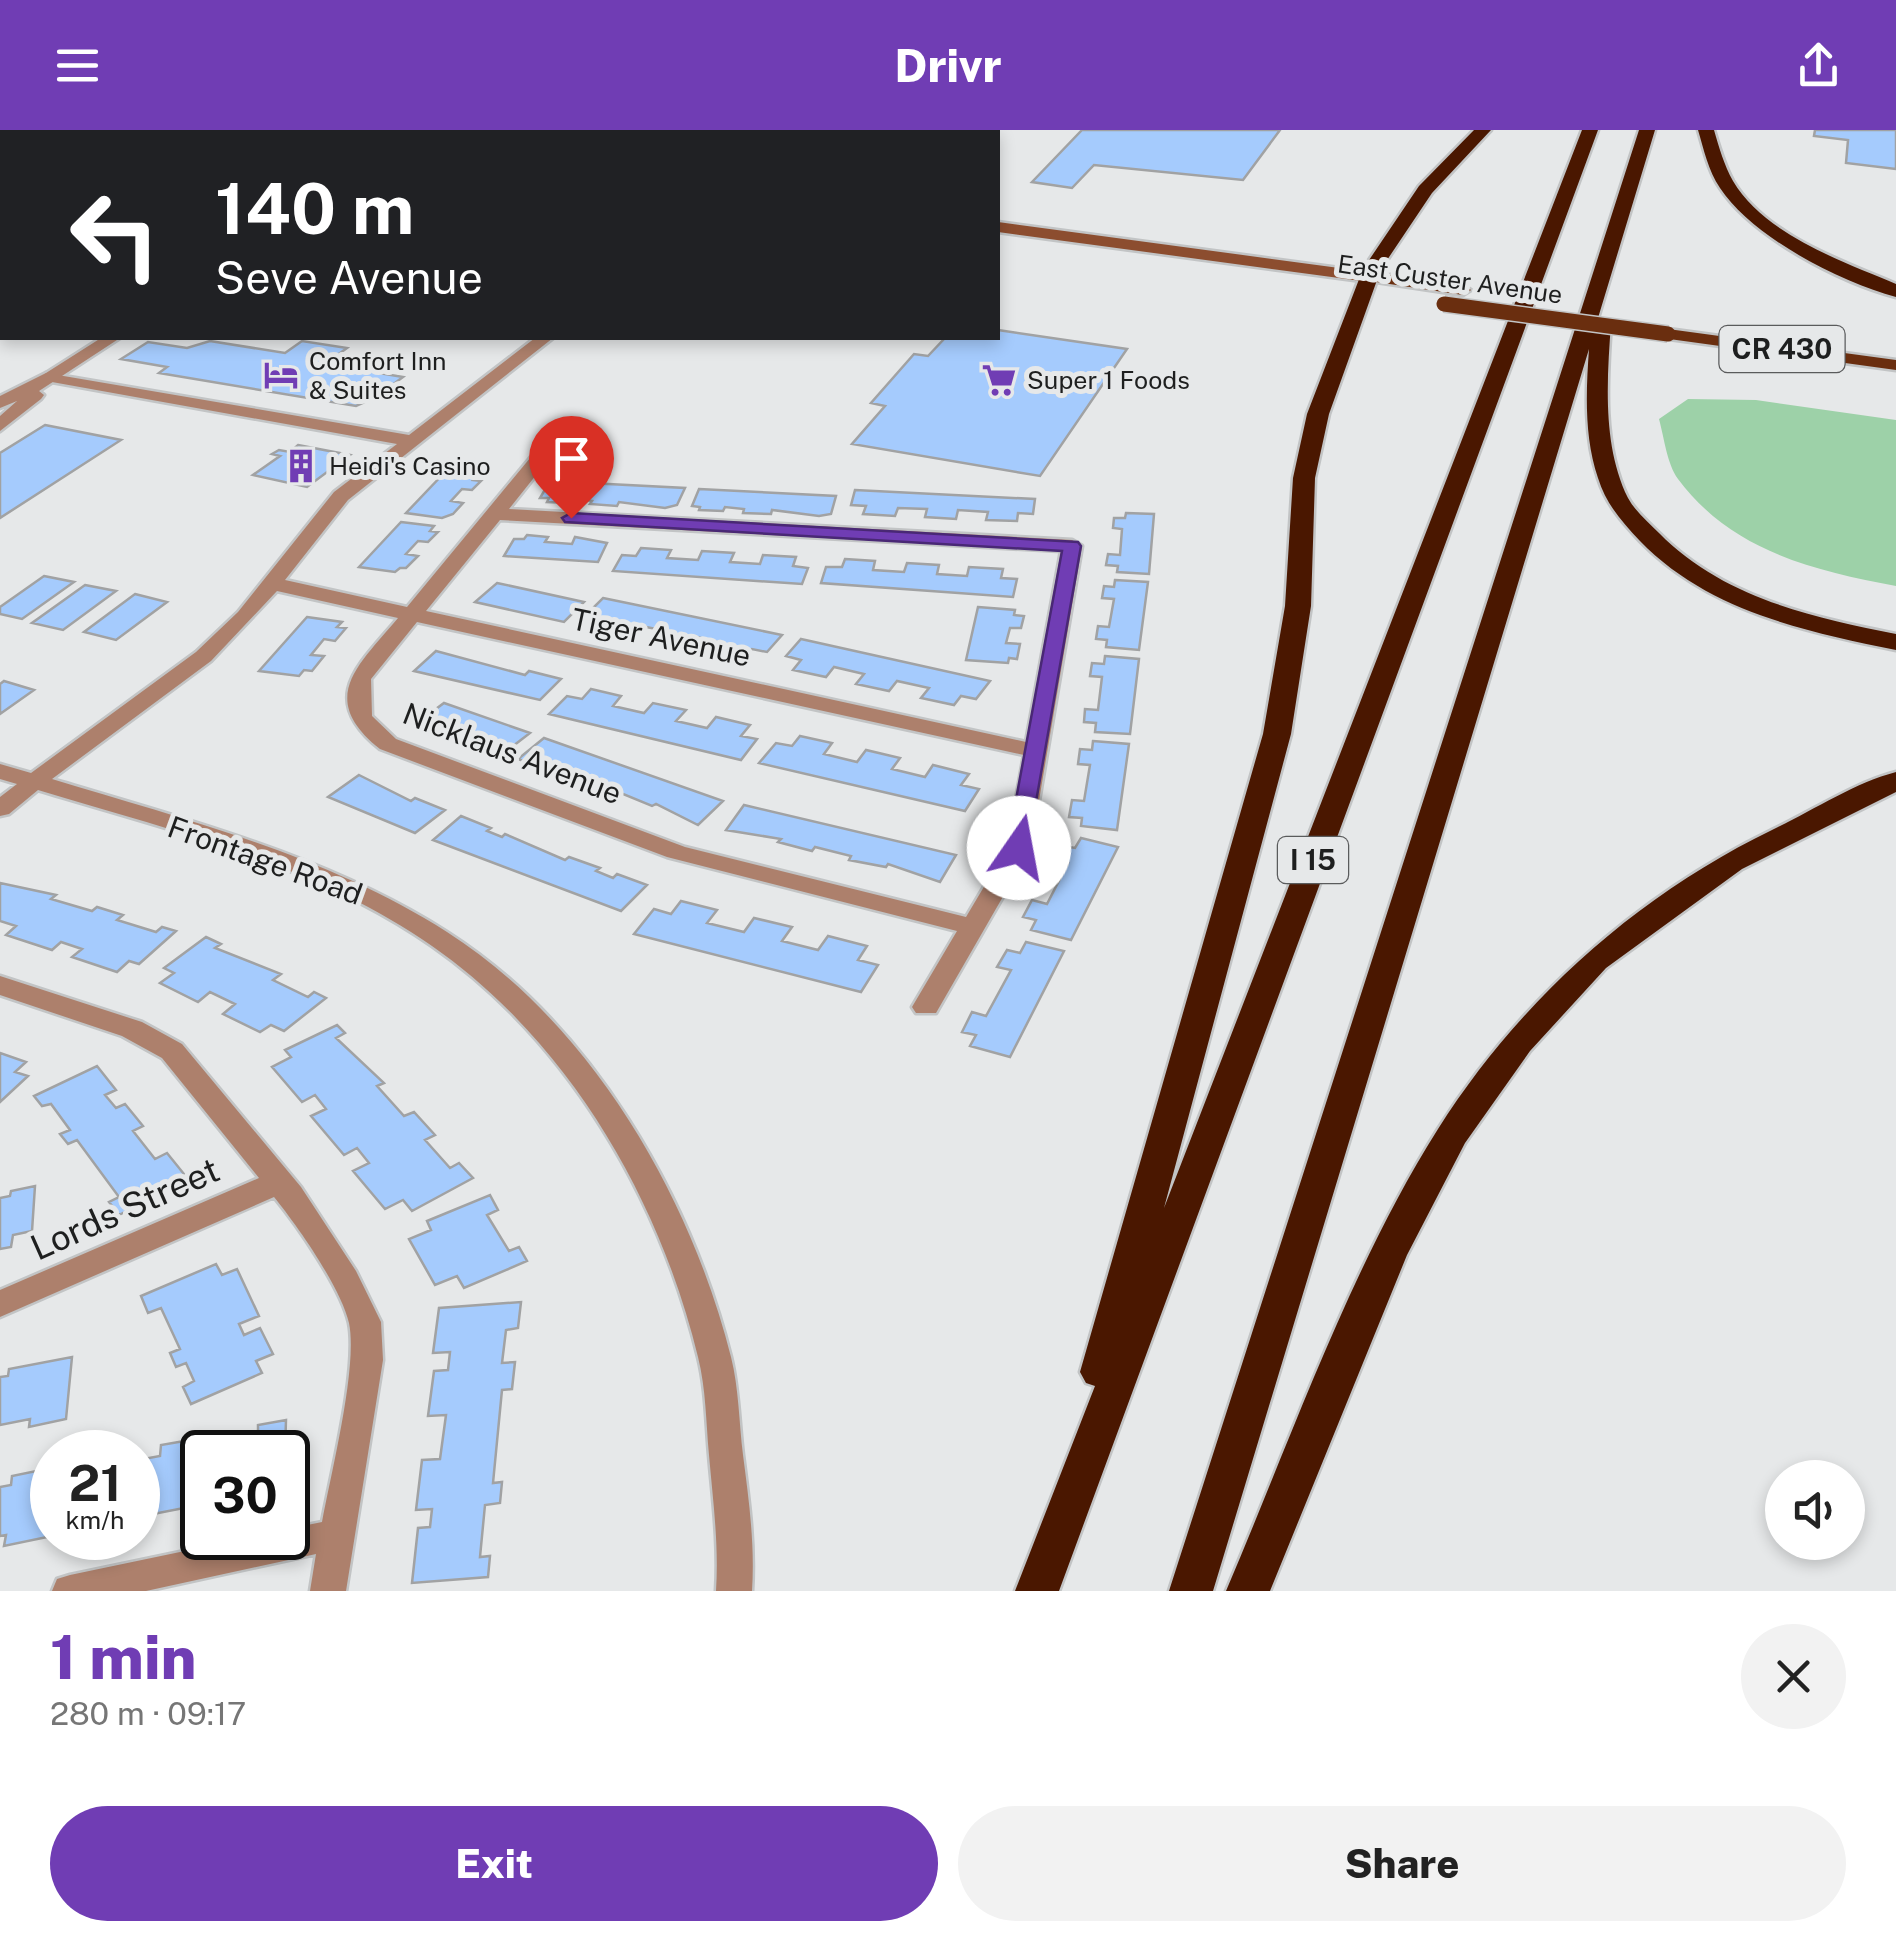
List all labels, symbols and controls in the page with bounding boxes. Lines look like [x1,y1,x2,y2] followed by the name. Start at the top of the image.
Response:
[50,38,105,93] icon: menu
[1791,38,1846,93] icon: share
[894,39,1002,92] text: Drivr
[215,167,414,250] text: 140 m
[50,170,180,300] icon: left
[1336,248,1564,310] street label: East Custer Avenue
[215,251,483,304] text: Seve Avenue
[1720,326,1844,372] road number: CR 430
[309,346,447,405] place label: Comfort Inn & Suites
[262,356,300,394] hotel icon: Comfort Inn & Suites
[980,361,1018,399] supermarket icon: Super 1 Foods
[1027,365,1190,395] place label: Super 1 Foods
[529,416,614,519] pin
[544,431,599,486] icon: arrive
[282,447,320,485] building icon: Heidi's Casino
[329,451,491,481] place label: Heidi's Casino
[568,600,754,674] street label: Tiger Avenue
[398,695,627,811] street label: Nicklaus Avenue
[967,796,1071,900] position arrow
[163,808,368,912] street label: Frontage Road
[1278,837,1348,883] road number: I 15
[24,1149,225,1268] street label: Lords Street
[180,1430,310,1560] speed limit sign: 30
[68,1453,122,1512] text: 21
[1765,1460,1865,1560] map controls
[1765,1460,1865,1560] button: sound
[66,1505,124,1535] text: km/h
[50,1622,197,1693] text: 1 min
[1741,1624,1846,1729] button: close
[50,1695,246,1732] text: 280 m · 09:17
[50,1806,938,1921] button: Exit
[958,1806,1846,1921] button: Share

